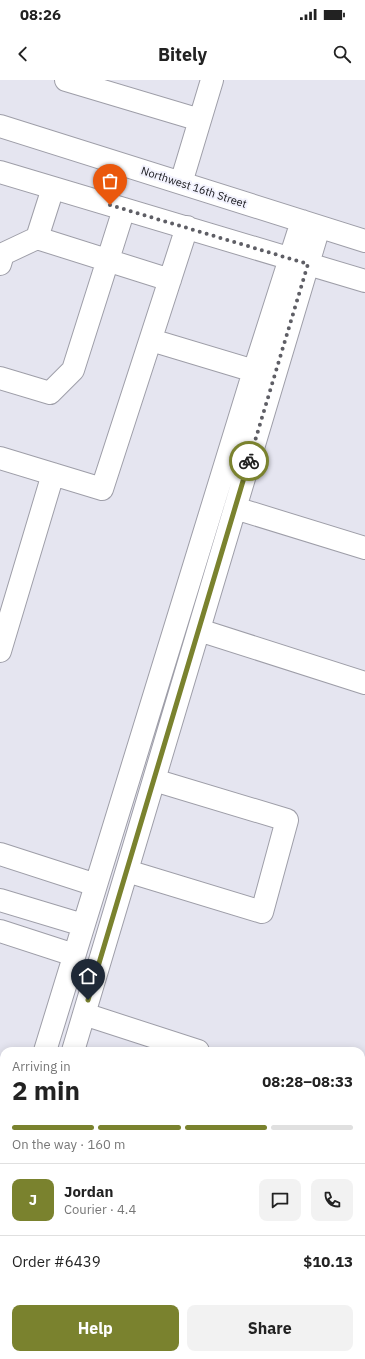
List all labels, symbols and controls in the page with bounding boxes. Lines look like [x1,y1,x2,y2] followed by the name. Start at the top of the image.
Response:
[20,5,61,24] text: 08:26
[12,43,34,65] icon: back
[158,43,207,66] text: Bitely
[331,43,353,65] icon: search
[139,163,249,211] street label: Northwest 16th Street
[93,164,127,205] pin
[99,170,121,192] icon: bag
[229,441,269,481] courier
[238,450,260,472] icon: bike
[71,959,105,1000] pin
[77,965,99,987] icon: home
[12,1058,71,1075] text: Arriving in
[262,1072,353,1091] text: 08:28–08:33
[12,1073,80,1107] text: 2 min
[12,1136,125,1153] text: On the way · 160 m
[259,1179,301,1221] button: chat
[311,1179,353,1221] button: phone
[64,1182,113,1201] text: Jordan
[29,1190,37,1209] text: J
[64,1201,136,1218] text: Courier · 4.4
[12,1252,101,1271] text: Order #6439
[303,1252,353,1271] text: $10.13
[12,1305,179,1351] button: Help
[187,1305,353,1351] button: Share

